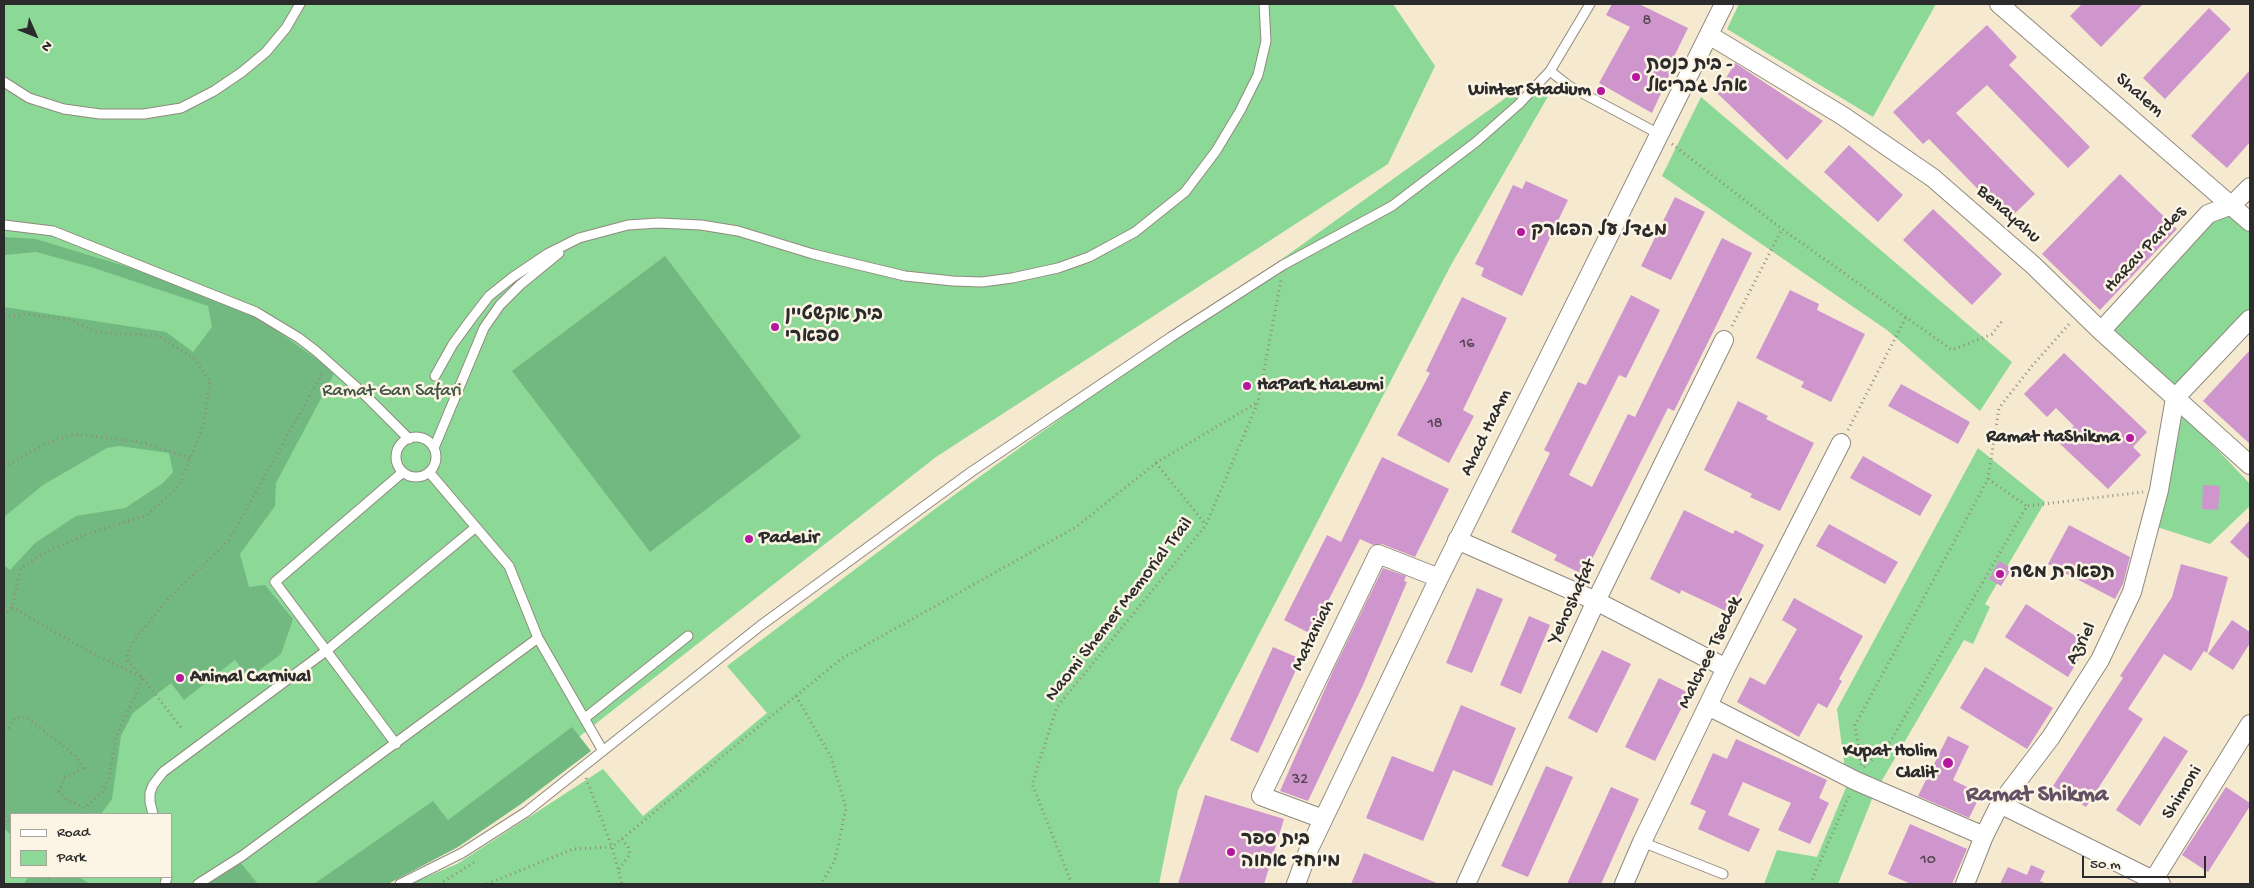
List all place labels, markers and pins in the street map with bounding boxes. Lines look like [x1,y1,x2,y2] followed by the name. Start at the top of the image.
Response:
[1646,55,1748,99] place label: בית כנסת - אהל גבריאל
[1630,71,1642,83] marker: בית כנסת - אהל גבריאל
[1468,80,1591,102] place label: Winter Stadium
[1595,85,1607,97] marker: Winter Stadium
[1531,221,1667,243] place label: מגדל על הפארק
[1515,226,1527,238] marker: מגדל על הפארק
[785,305,883,349] place label: בית אקשטיין ספארי
[769,321,781,333] marker: בית אקשטיין ספארי
[1257,375,1384,397] place label: HaPark HaLeumi
[1241,380,1253,392] marker: HaPark HaLeumi
[1986,427,2120,449] place label: Ramat HaShikma
[2124,432,2136,444] marker: Ramat HaShikma
[759,528,819,550] place label: PadeLir
[743,533,755,545] marker: PadeLir
[2010,563,2115,585] place label: תפארת משה
[1994,568,2006,580] marker: תפארת משה
[190,667,311,689] place label: Animal Carnival
[174,672,186,684] marker: Animal Carnival
[1843,741,1937,785] place label: Kupat Holim Clalit
[1941,756,1955,770] marker: Kupat Holim Clalit
[1241,830,1341,874] place label: בית ספר מיוחד אחוה
[1225,846,1237,858] marker: בית ספר מיוחד אחוה

